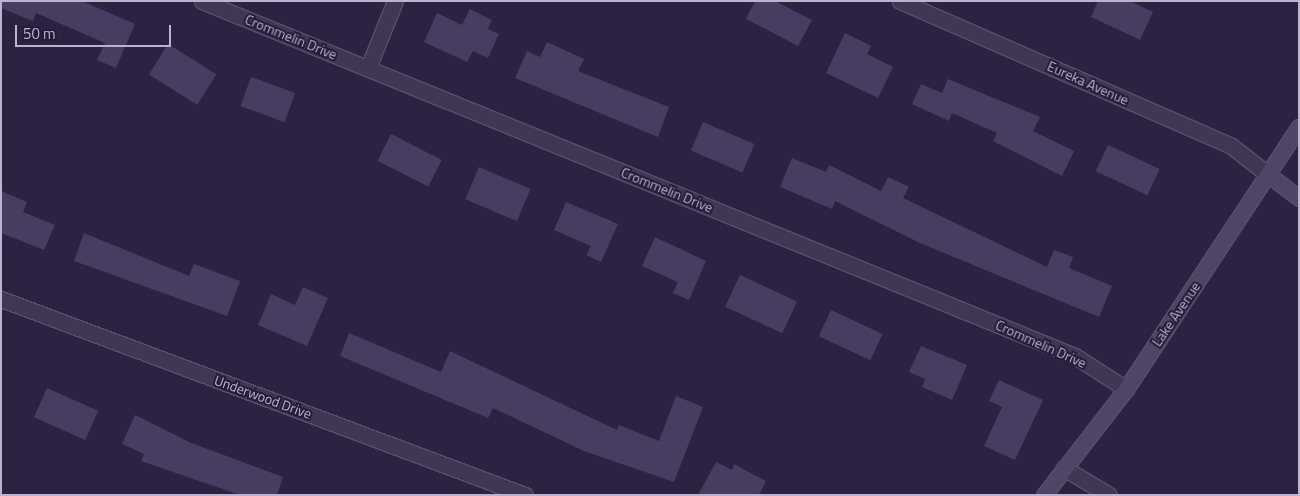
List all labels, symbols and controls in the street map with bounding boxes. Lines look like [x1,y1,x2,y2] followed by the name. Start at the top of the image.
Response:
[243,11,339,63] street label: Crommelin Drive
[18,15,174,47] scale bar
[23,22,56,45] text: 50 m
[1045,58,1131,108] street label: Eureka Avenue
[619,164,715,216] street label: Crommelin Drive
[1148,279,1204,349] street label: Lake Avenue
[993,316,1089,372] street label: Crommelin Drive
[212,372,314,422] street label: Underwood Drive

